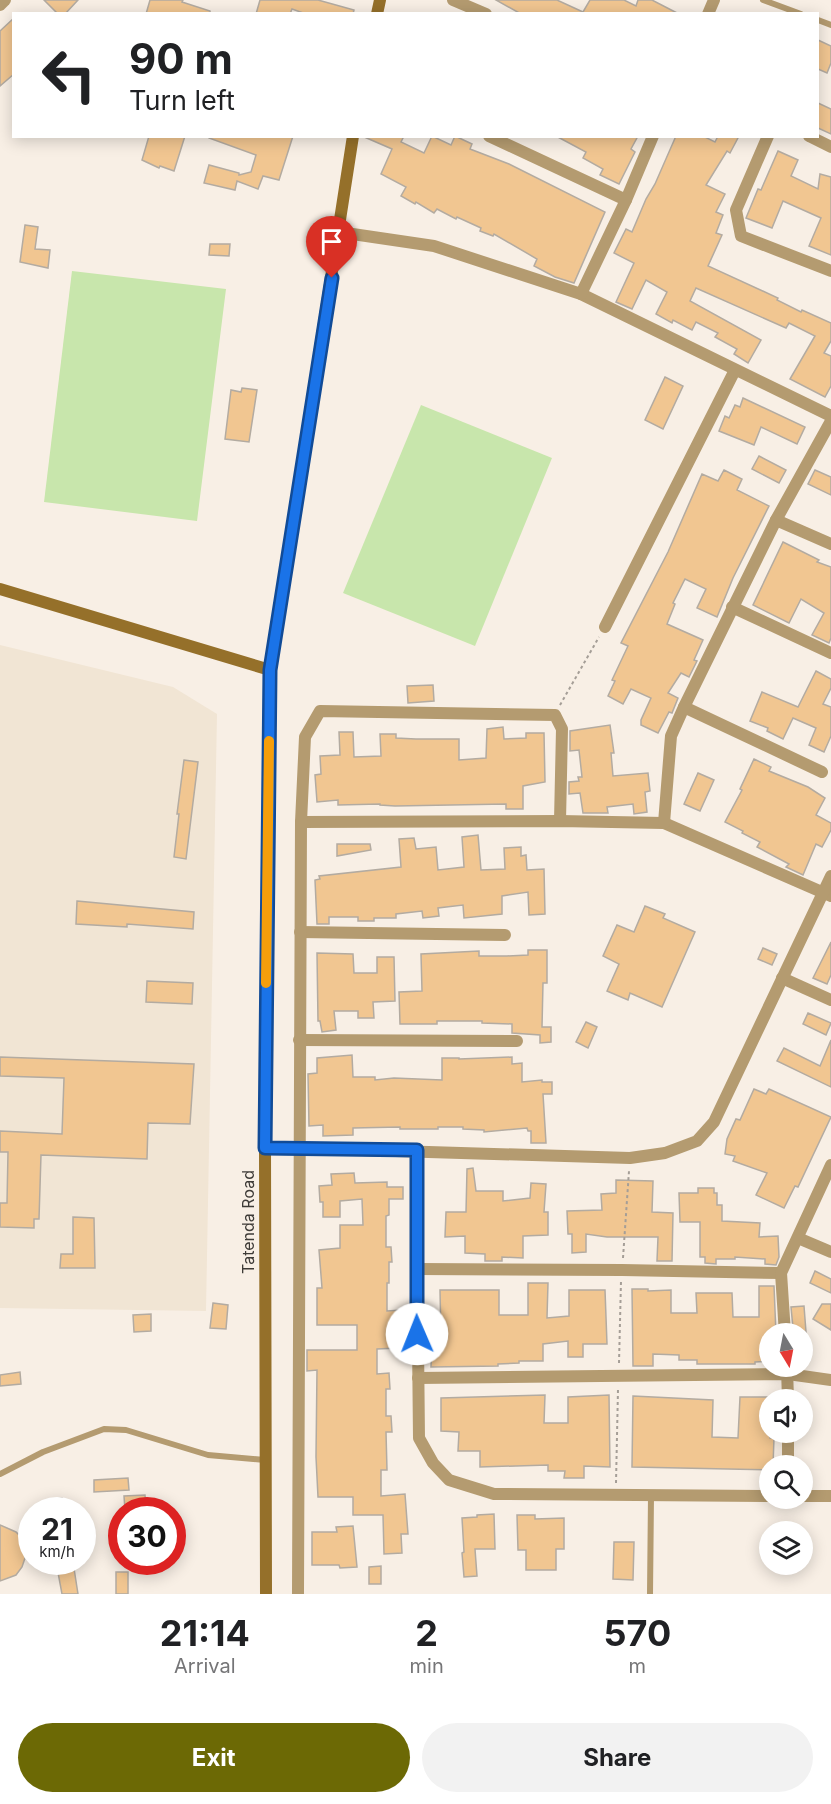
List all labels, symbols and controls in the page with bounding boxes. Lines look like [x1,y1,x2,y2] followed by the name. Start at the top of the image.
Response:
[129,33,233,84] text: 90 m
[30,36,108,114] icon: left
[129,84,235,117] text: Turn left
[306,216,357,278] pin
[315,225,348,258] icon: arrive
[238,1170,258,1274] street label: Tatenda Road
[385,1302,449,1366] position arrow
[759,1323,813,1377] north arrow
[759,1323,813,1575] map controls
[759,1389,813,1443] button: sound
[759,1455,813,1509] button: search
[108,1497,186,1575] speed limit sign: 30
[41,1511,73,1547] text: 21
[759,1521,813,1575] button: layers
[39,1542,75,1561] text: km/h
[160,1611,250,1655] text: 21:14
[415,1611,438,1655] text: 2
[604,1611,671,1655] text: 570
[174,1654,236,1678] text: Arrival
[410,1654,444,1678] text: min
[629,1654,646,1678] text: m
[18,1723,410,1792] button: Exit
[422,1723,813,1792] button: Share

